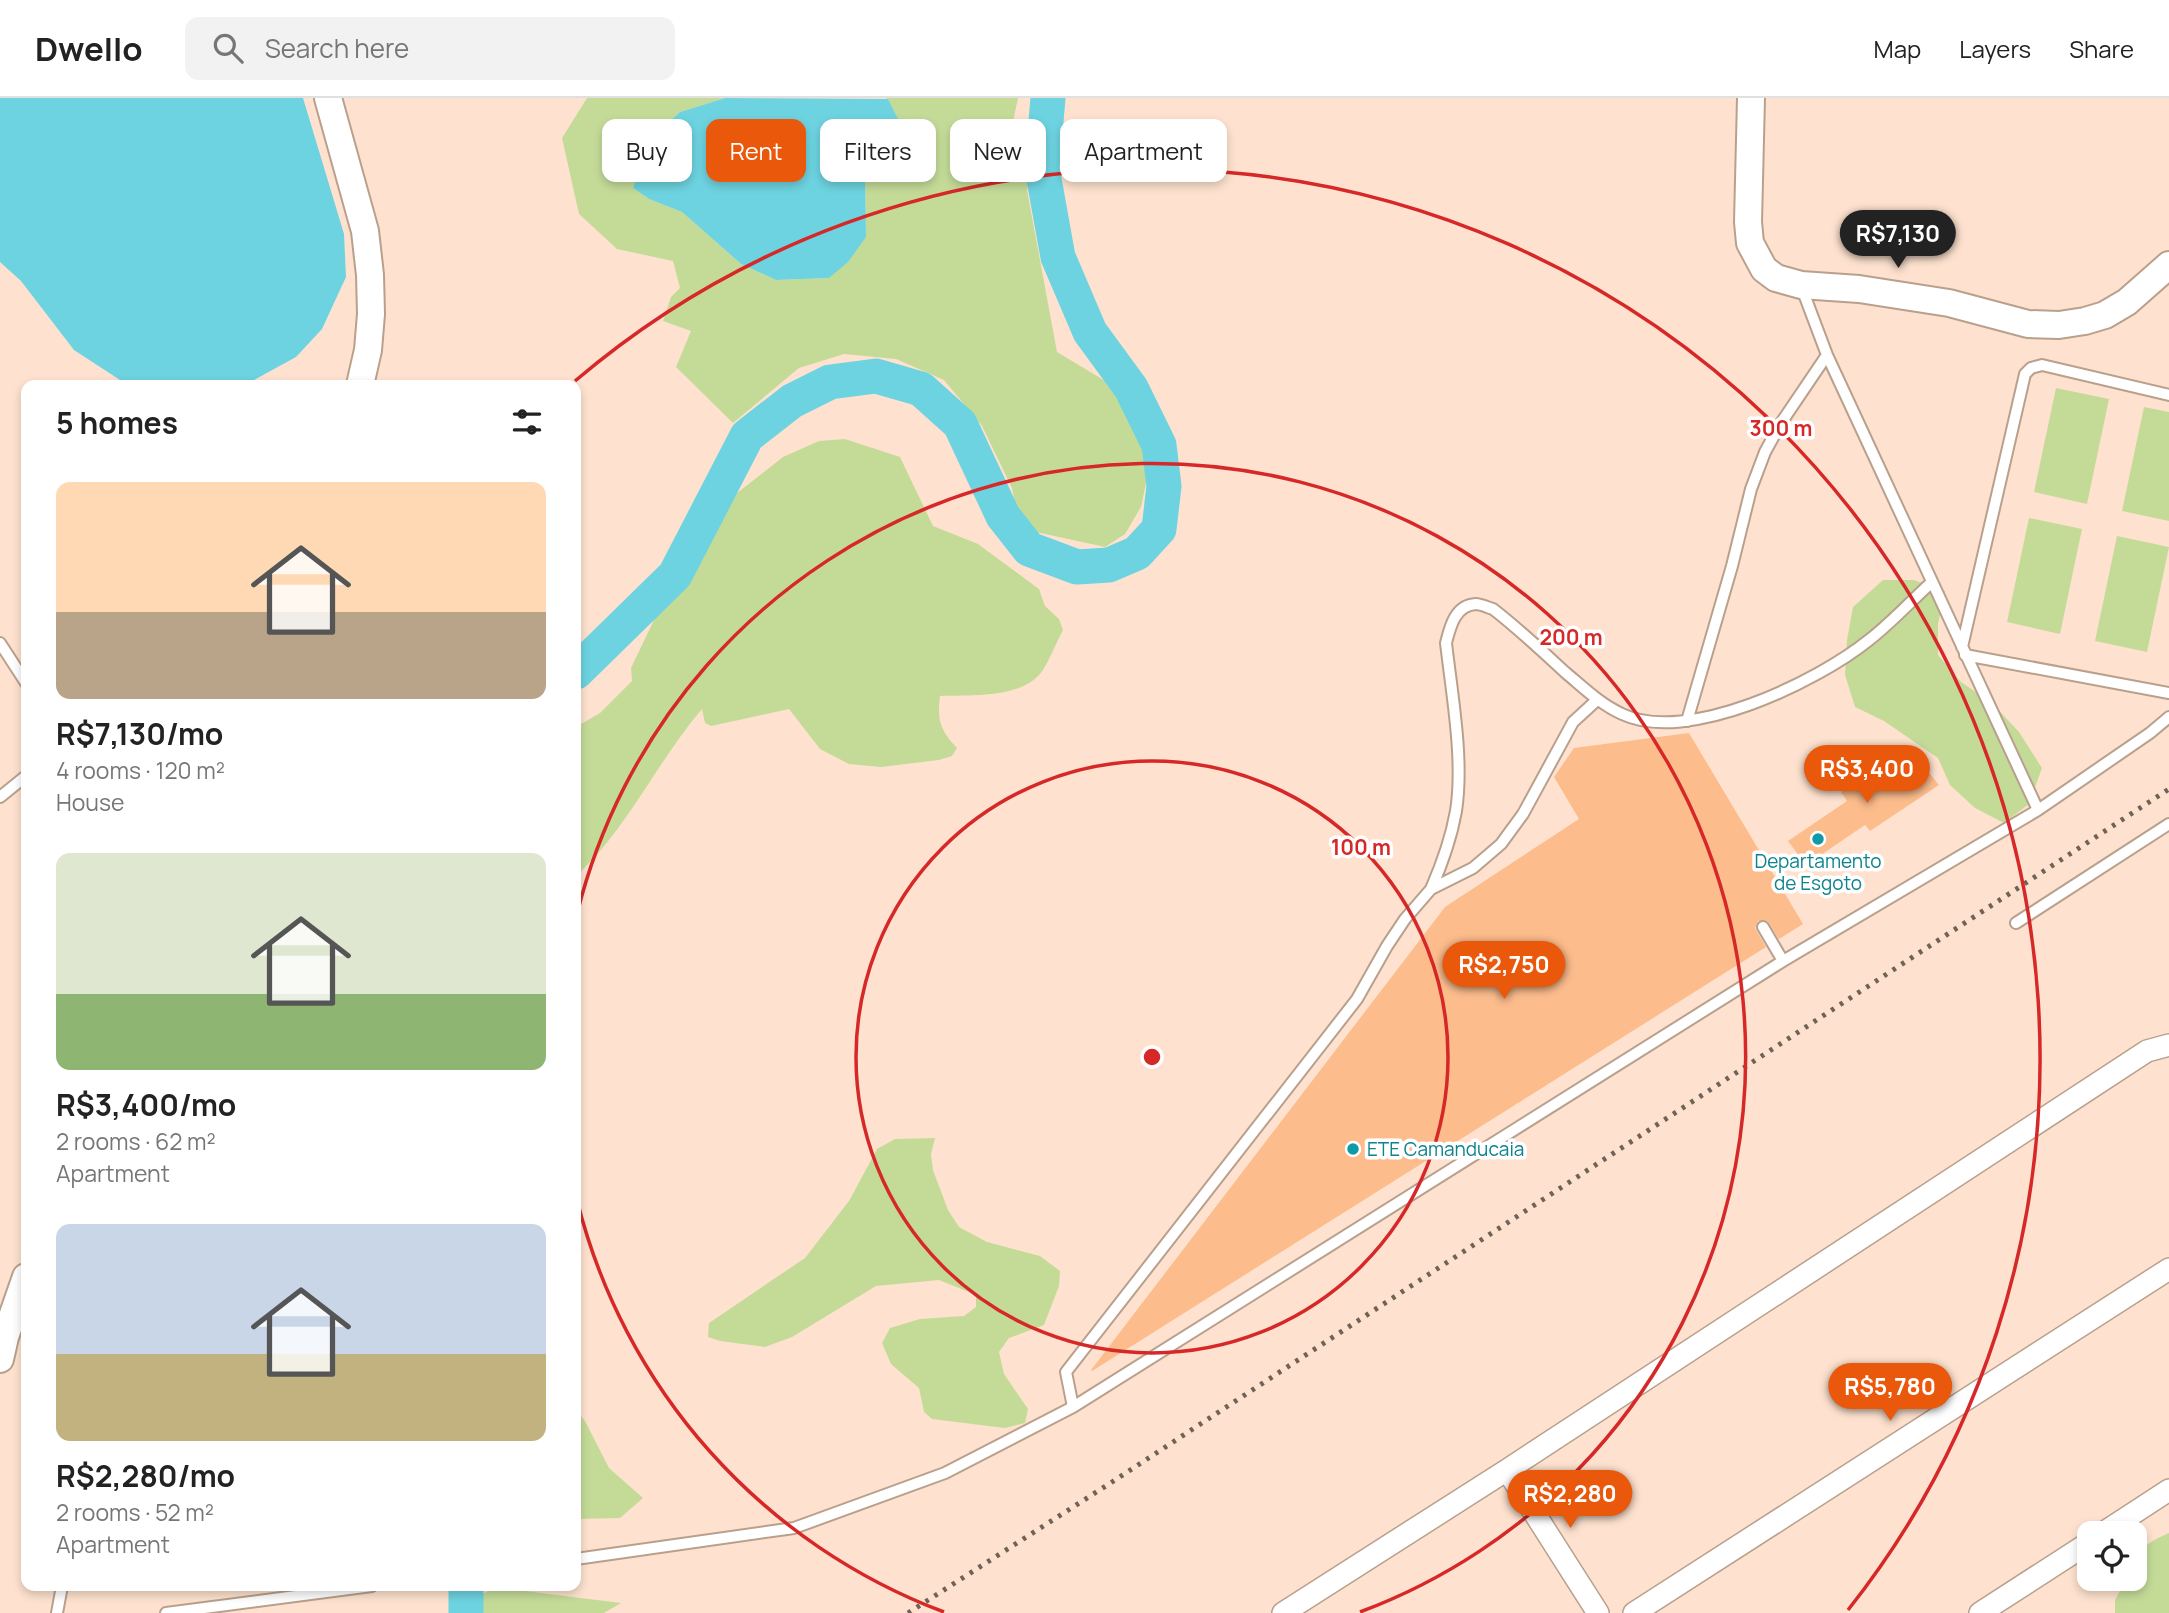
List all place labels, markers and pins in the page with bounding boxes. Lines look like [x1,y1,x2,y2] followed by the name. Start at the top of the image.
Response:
[1833,211,1963,270] pin: R$7,130
[1802,746,1932,805] pin: R$3,400
[1810,831,1826,847] marker: Departamento de Esgoto
[1754,848,1882,896] place label: Departamento de Esgoto
[1439,942,1569,1001] pin: R$2,750
[1140,1045,1164,1069] centre of rings
[1367,1136,1524,1162] place label: ETE Camanducaia
[1345,1141,1361,1157] marker: ETE Camanducaia
[1825,1364,1955,1423] pin: R$5,780
[1505,1470,1635,1530] pin: R$2,280

